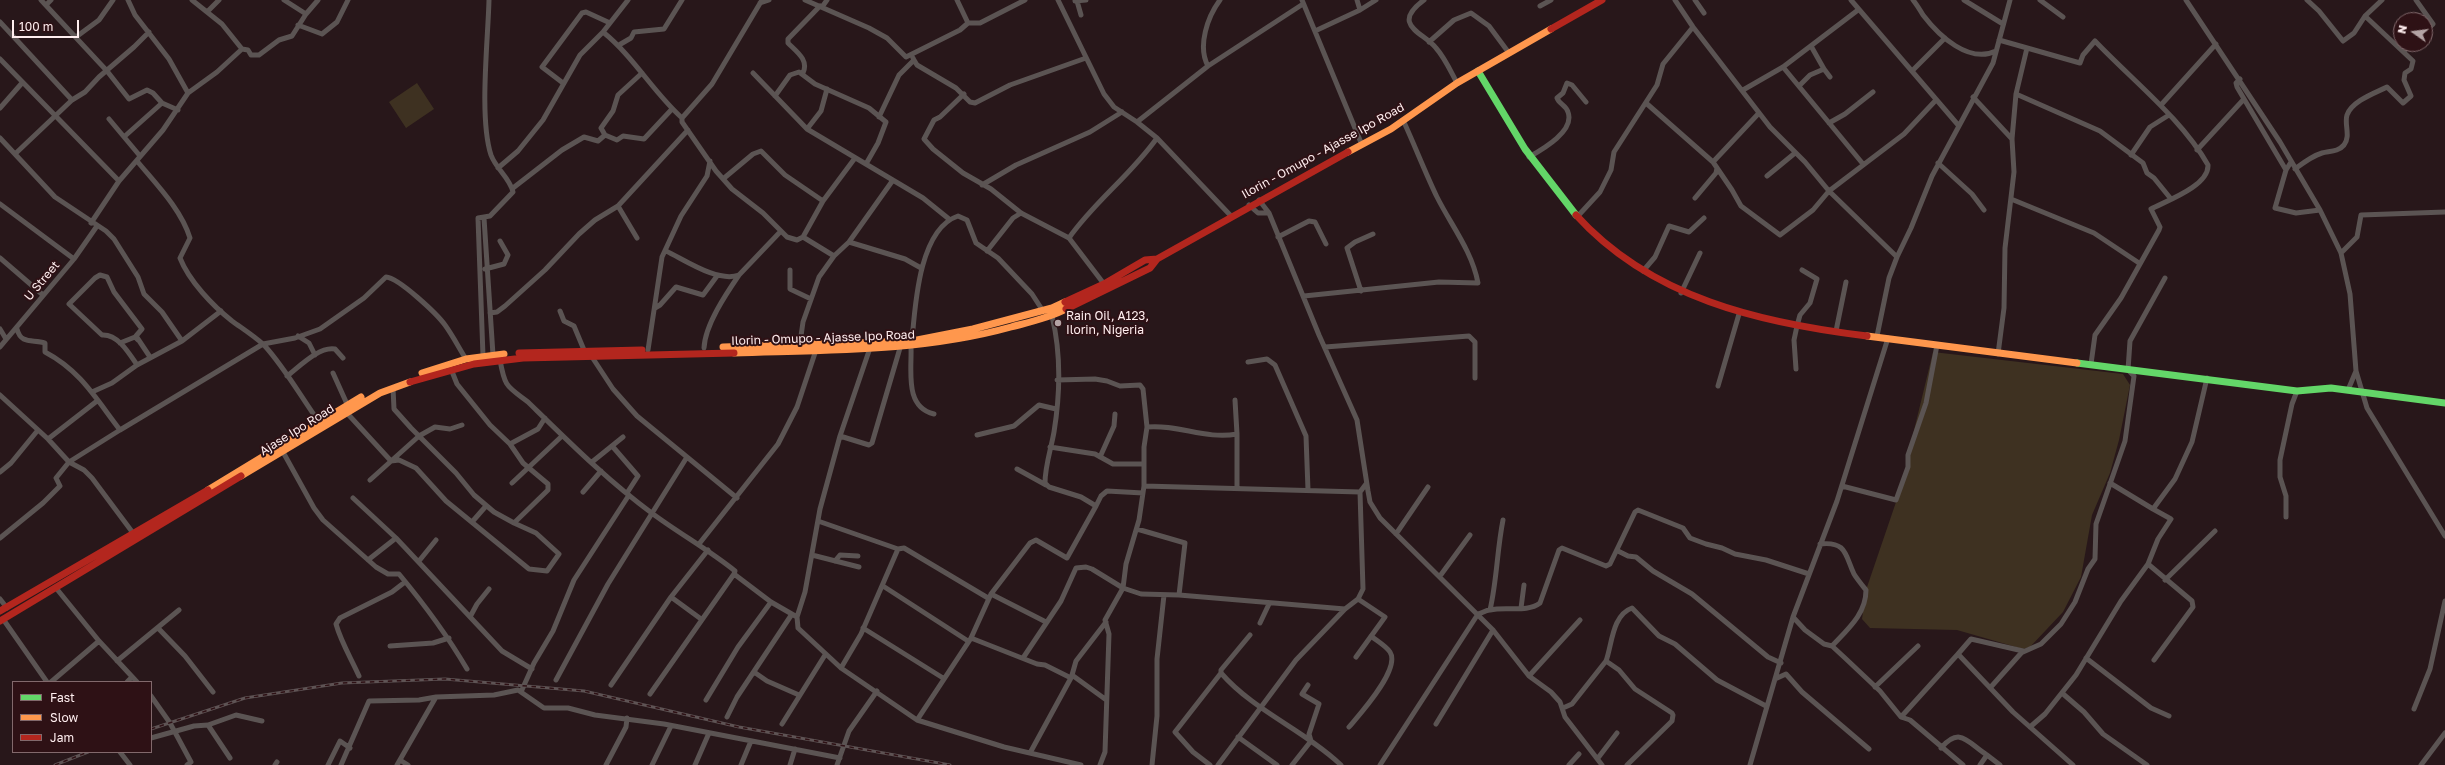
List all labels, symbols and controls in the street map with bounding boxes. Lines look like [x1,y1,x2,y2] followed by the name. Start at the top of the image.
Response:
[14,12,81,38] scale bar
[2393,12,2433,52] north arrow
[19,19,53,34] text: 100 m
[2395,24,2409,35] text: N
[1239,100,1407,202] street label: Ilorin - Omupo - Ajasse Ipo Road
[21,258,63,304] street label: U Street
[1066,309,1149,337] place label: Rain Oil, A123, Ilorin, Nigeria
[1053,318,1063,328] marker: Rain Oil, A123, Ilorin, Nigeria
[731,328,915,348] street label: Ilorin - Omupo - Ajasse Ipo Road
[257,401,337,459] street label: Ajase Ipo Road
[12,681,152,753] legend
[50,690,75,705] text: Fast
[50,710,78,725] text: Slow
[50,730,74,745] text: Jam

